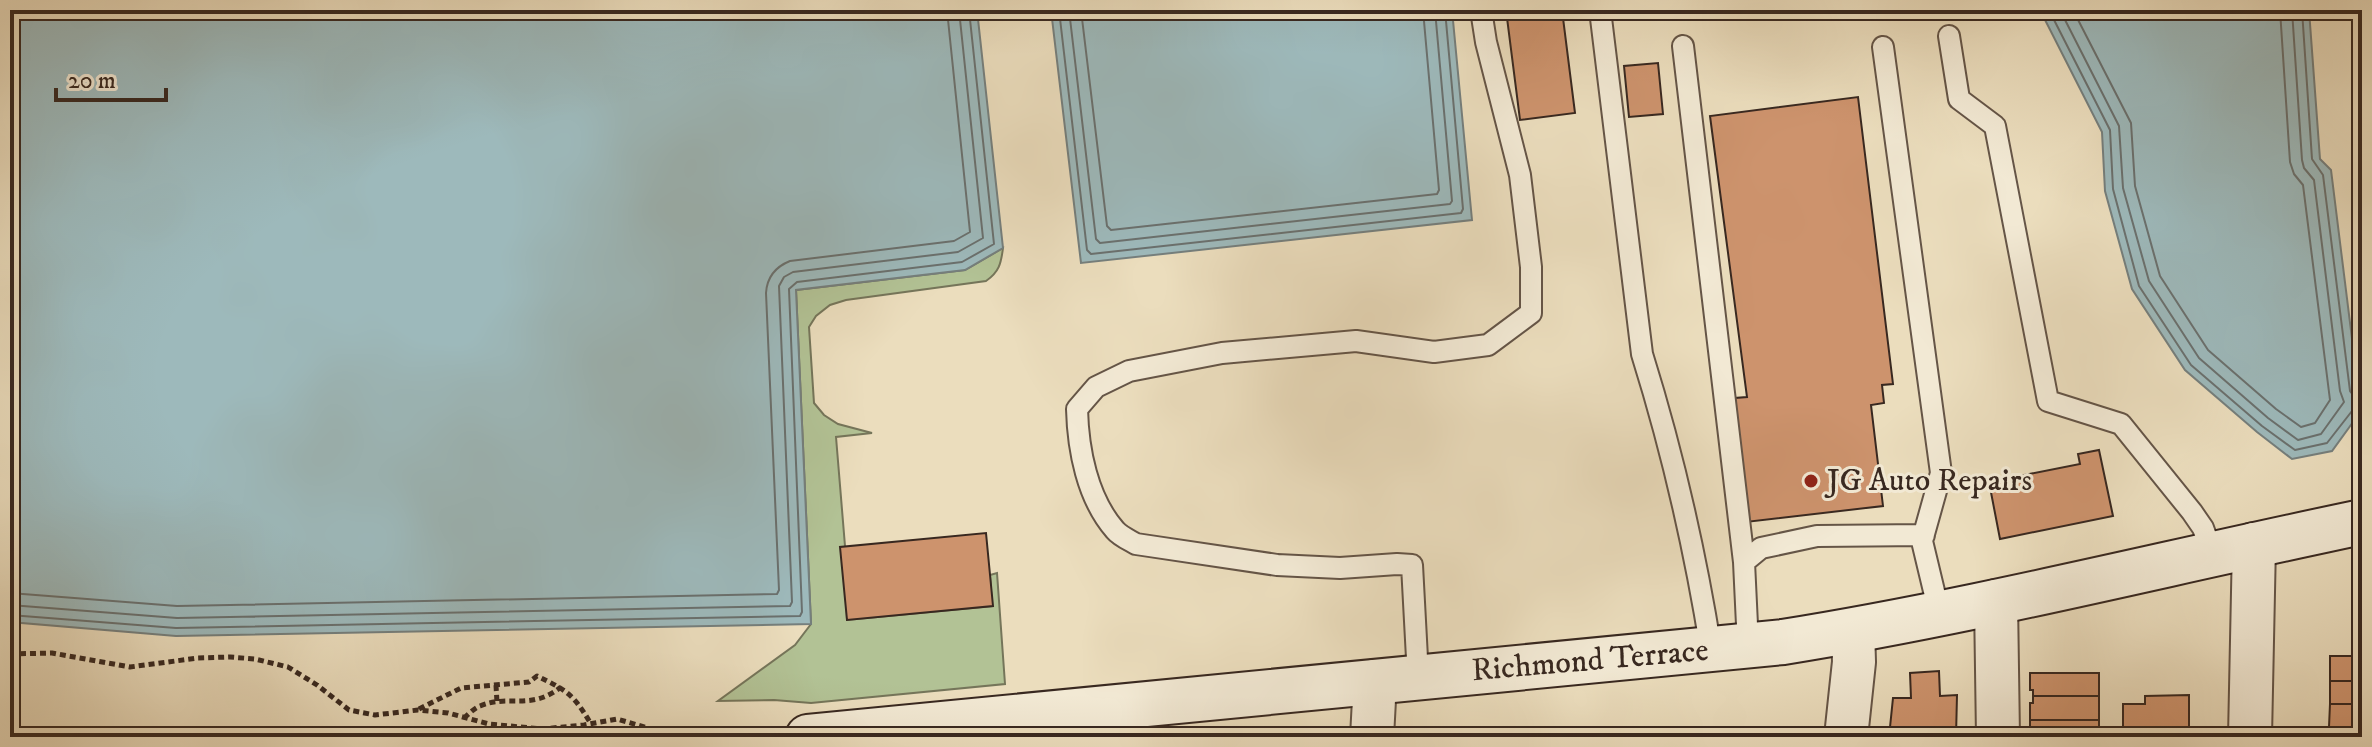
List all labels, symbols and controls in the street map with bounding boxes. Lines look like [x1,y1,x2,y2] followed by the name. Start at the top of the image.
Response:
[56,52,166,102] scale bar
[68,66,116,96] text: 20 m
[1824,461,2032,501] place label: JG Auto Repairs
[1802,472,1820,490] marker: JG Auto Repairs
[1470,631,1710,691] street label: Richmond Terrace

